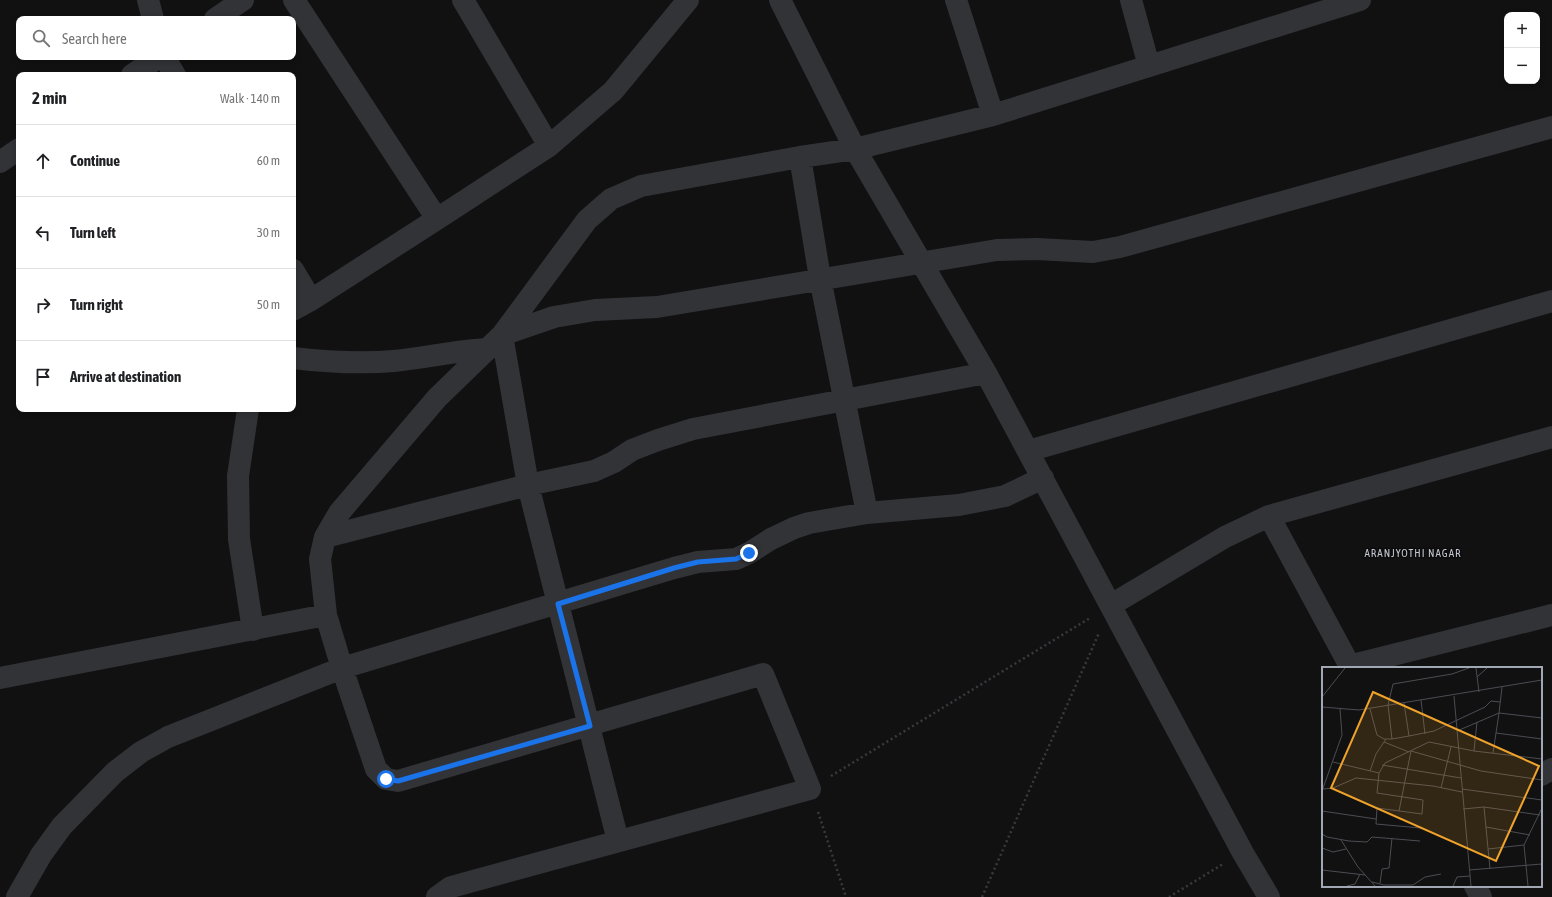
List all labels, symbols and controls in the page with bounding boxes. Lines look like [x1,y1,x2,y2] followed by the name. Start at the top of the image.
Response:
[1504,12,1540,84] map controls
[1504,12,1540,48] button: +
[16,16,296,60] search box
[30,27,52,49] icon: search
[62,30,127,47] text: Search here
[1504,48,1540,84] button: −
[32,88,67,108] text: 2 min
[220,91,280,106] text: Walk · 140 m
[32,150,54,172] icon: ahead
[70,152,120,169] text: Continue
[257,153,280,168] text: 60 m
[32,222,54,244] icon: left
[70,224,116,241] text: Turn left
[257,225,280,240] text: 30 m
[32,294,54,316] icon: right
[70,296,123,313] text: Turn right
[257,297,280,312] text: 50 m
[32,366,54,388] icon: arrive
[70,368,181,385] text: Arrive at destination
[740,544,758,562] route end
[1364,547,1462,559] district label: ARANJYOTHI NAGAR
[1322,667,1542,887] inset map
[377,770,395,788] route start

